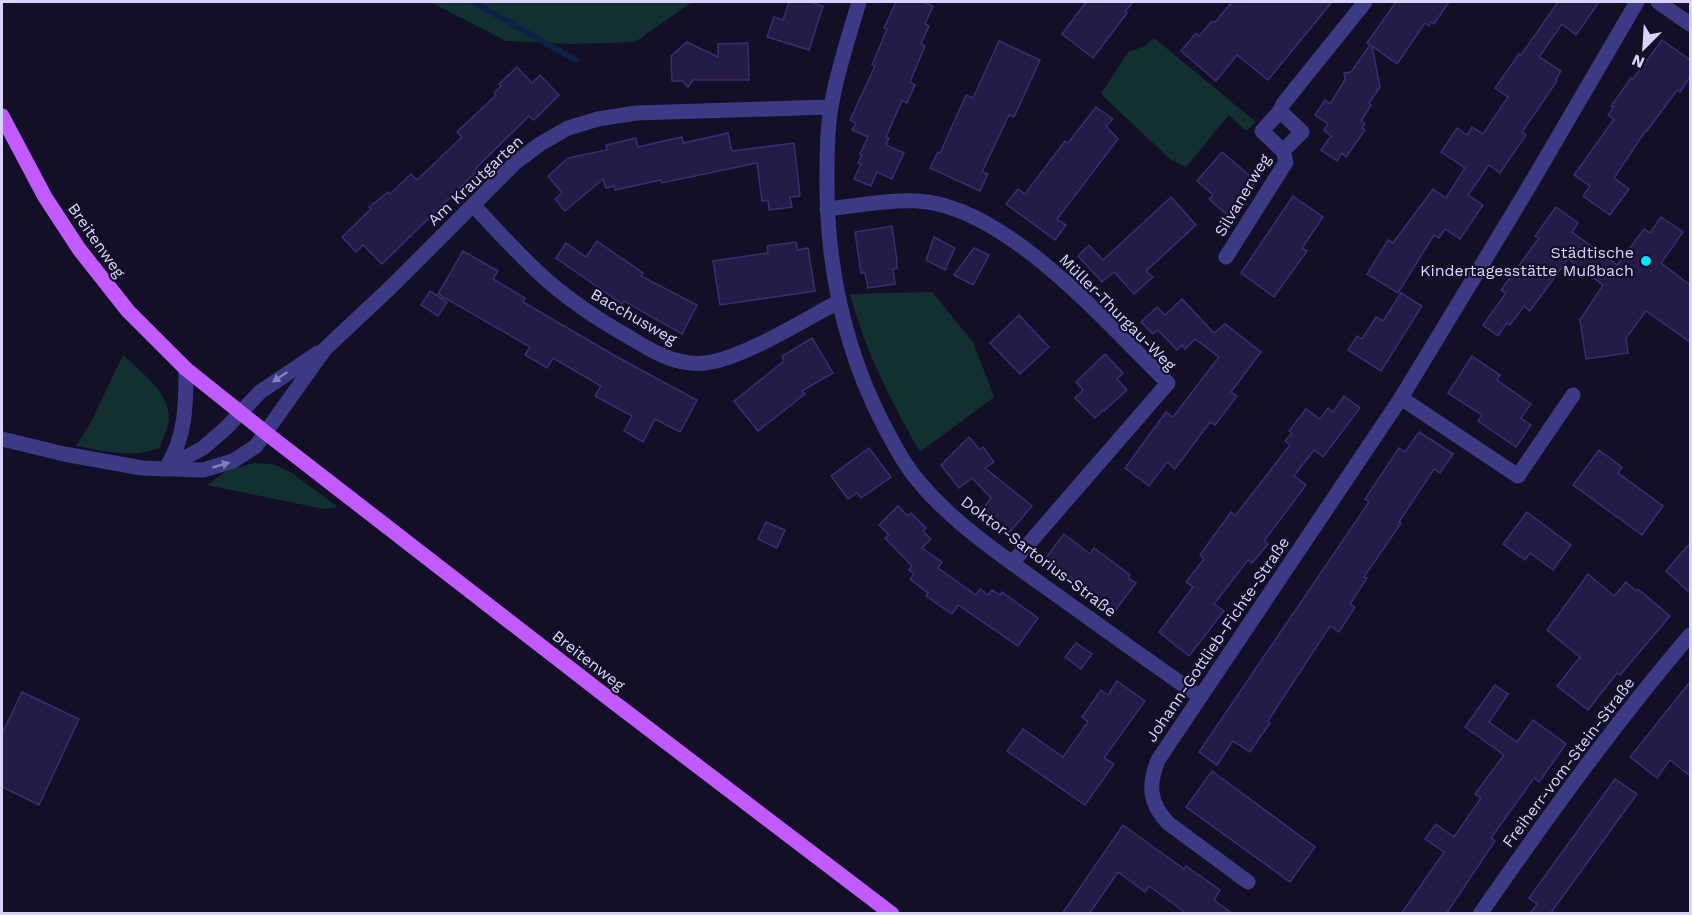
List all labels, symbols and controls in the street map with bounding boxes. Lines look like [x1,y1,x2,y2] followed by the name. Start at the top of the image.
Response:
[1614,18,1674,78] north arrow
[1629,50,1647,72] text: N
[424,131,527,229] street label: Am Krautgarten
[1210,150,1275,240] street label: Silvanerweg
[64,199,130,282] street label: Breitenweg
[1420,243,1634,280] place label: Städtische Kindertagesstätte Mußbach
[1055,250,1180,375] street label: Müller-Thurgau-Weg
[1639,254,1653,268] marker: Städtische Kindertagesstätte Mußbach
[587,284,680,349] street label: Bacchusweg
[272,371,288,383] one-way arrow
[212,460,230,469] one-way arrow
[957,492,1120,621] street label: Doktor-Sartorius-Straße
[1141,533,1293,745] street label: Johann-Gottlieb-Fichte-Straße
[549,626,629,695] street label: Breitenweg
[1498,673,1639,851] street label: Freiherr-vom-Stein-Straße

